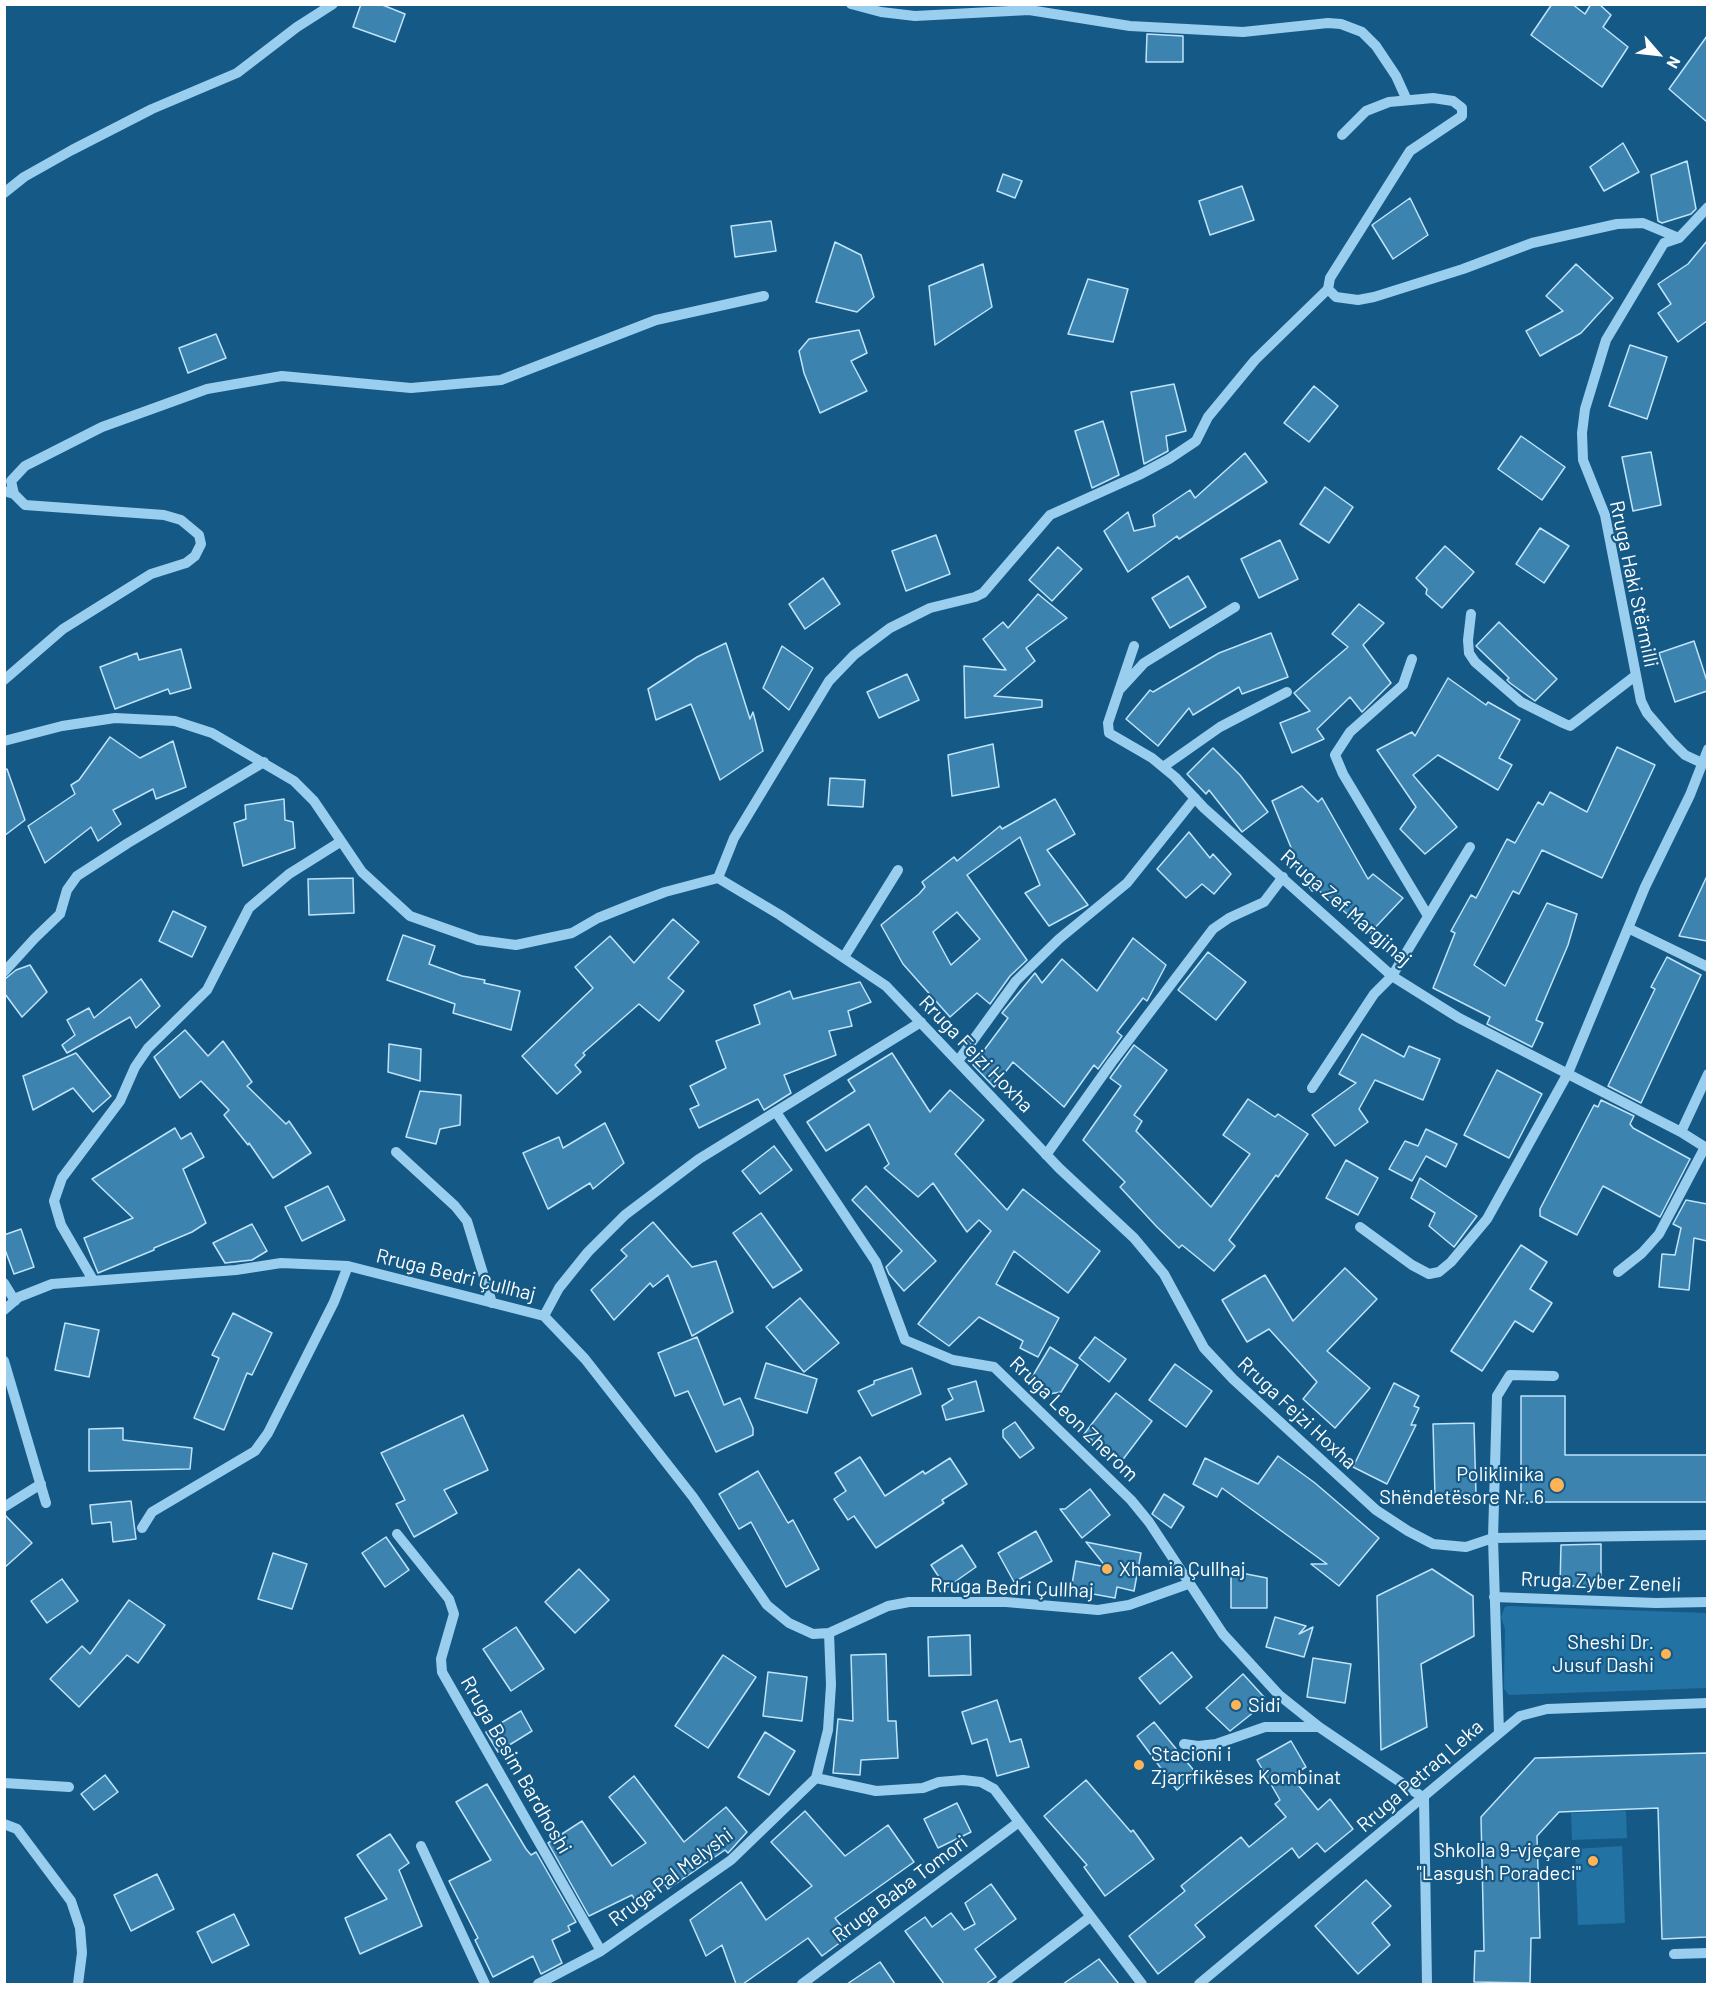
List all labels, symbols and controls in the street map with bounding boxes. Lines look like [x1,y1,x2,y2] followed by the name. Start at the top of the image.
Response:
[1628,24,1688,84] north arrow
[1663,54,1685,72] text: N
[1605,498,1663,670] street label: Rruga Haki Stërmilli
[1276,845,1416,971] street label: Rruga Zef Margjinaj
[914,990,1038,1118] street label: Rruga Fejzi Hoxha
[374,1244,538,1306] street label: Rruga Bedri Çullhaj
[1005,1351,1143,1487] street label: Rruga Leon Zherom
[1233,1352,1361,1474] street label: Rruga Fejzi Hoxha
[1379,1462,1544,1509] place label: Poliklinika Shëndetësore Nr. 6
[1548,1476,1566,1494] marker: Poliklinika Shëndetësore Nr. 6
[1119,1557,1246,1581] place label: Xhamia Çullhaj
[1100,1562,1114,1576] marker: Xhamia Çullhaj
[1520,1567,1682,1597] street label: Rruga Zyber Zeneli
[930,1573,1094,1603] street label: Rruga Bedri Çullhaj
[1552,1630,1654,1677] place label: Sheshi Dr. Jusuf Dashi
[1659,1647,1673,1661] marker: Sheshi Dr. Jusuf Dashi
[455,1672,577,1858] street label: Rruga Besim Bardhoshi
[1248,1693,1281,1717] place label: Sidi
[1229,1698,1243,1712] marker: Sidi
[1352,1715,1488,1837] street label: Rruga Petraq Leka
[1151,1742,1341,1789] place label: Stacioni i Zjarrfikëses Kombinat
[1132,1758,1146,1772] marker: Stacioni i Zjarrfikëses Kombinat
[604,1822,738,1932] street label: Rruga Pal Melyshi
[827,1830,973,1948] street label: Rruga Baba Tomori
[1417,1838,1581,1885] place label: Shkolla 9-vjeçare "Lasgush Poradeci"
[1586,1854,1600,1868] marker: Shkolla 9-vjeçare "Lasgush Poradeci"

